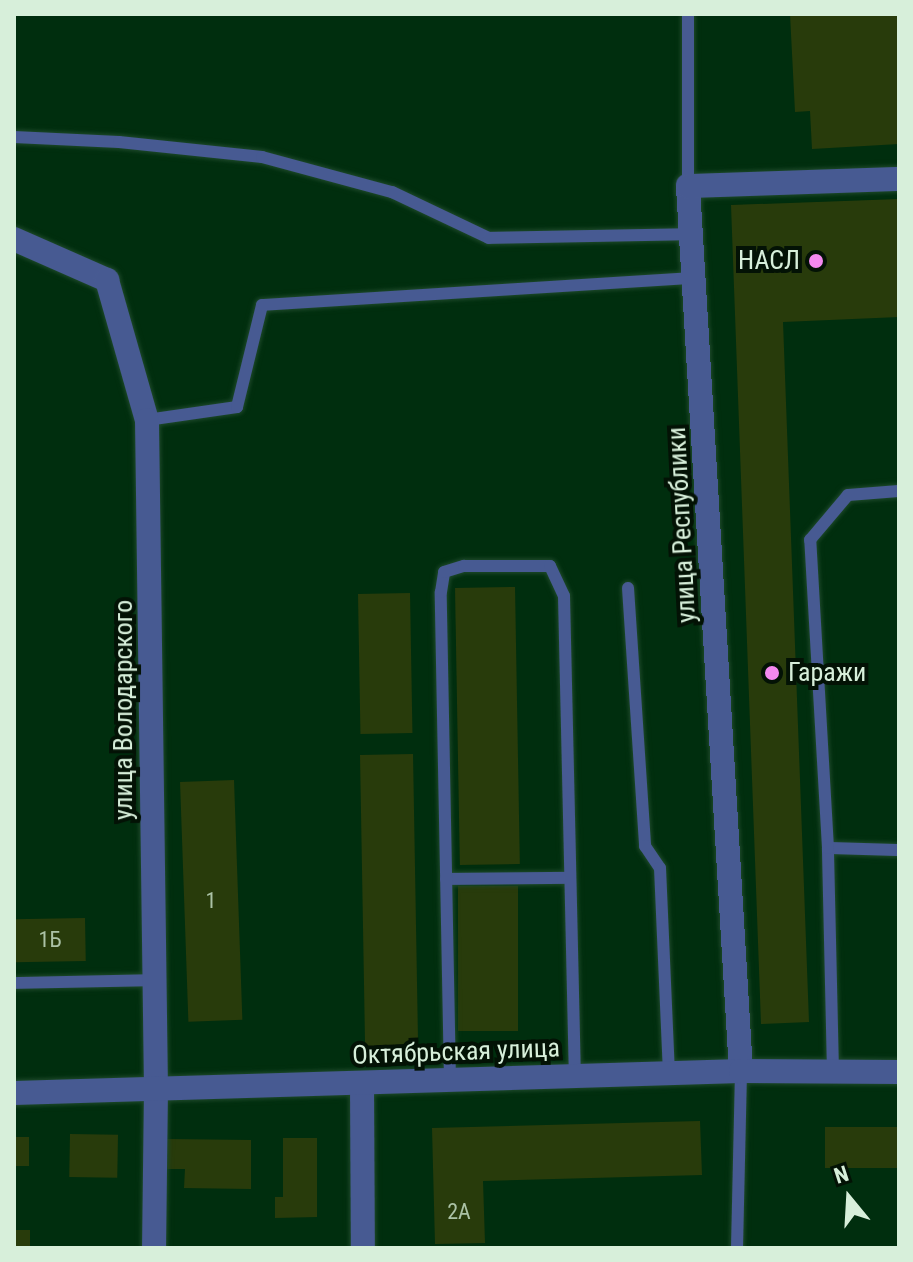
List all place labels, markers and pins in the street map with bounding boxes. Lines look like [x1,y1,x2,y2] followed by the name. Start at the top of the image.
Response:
[738,245,800,277] place label: НАСЛ
[807,252,825,270] marker: НАСЛ
[788,657,866,689] place label: Гаражи
[763,664,781,682] marker: Гаражи

